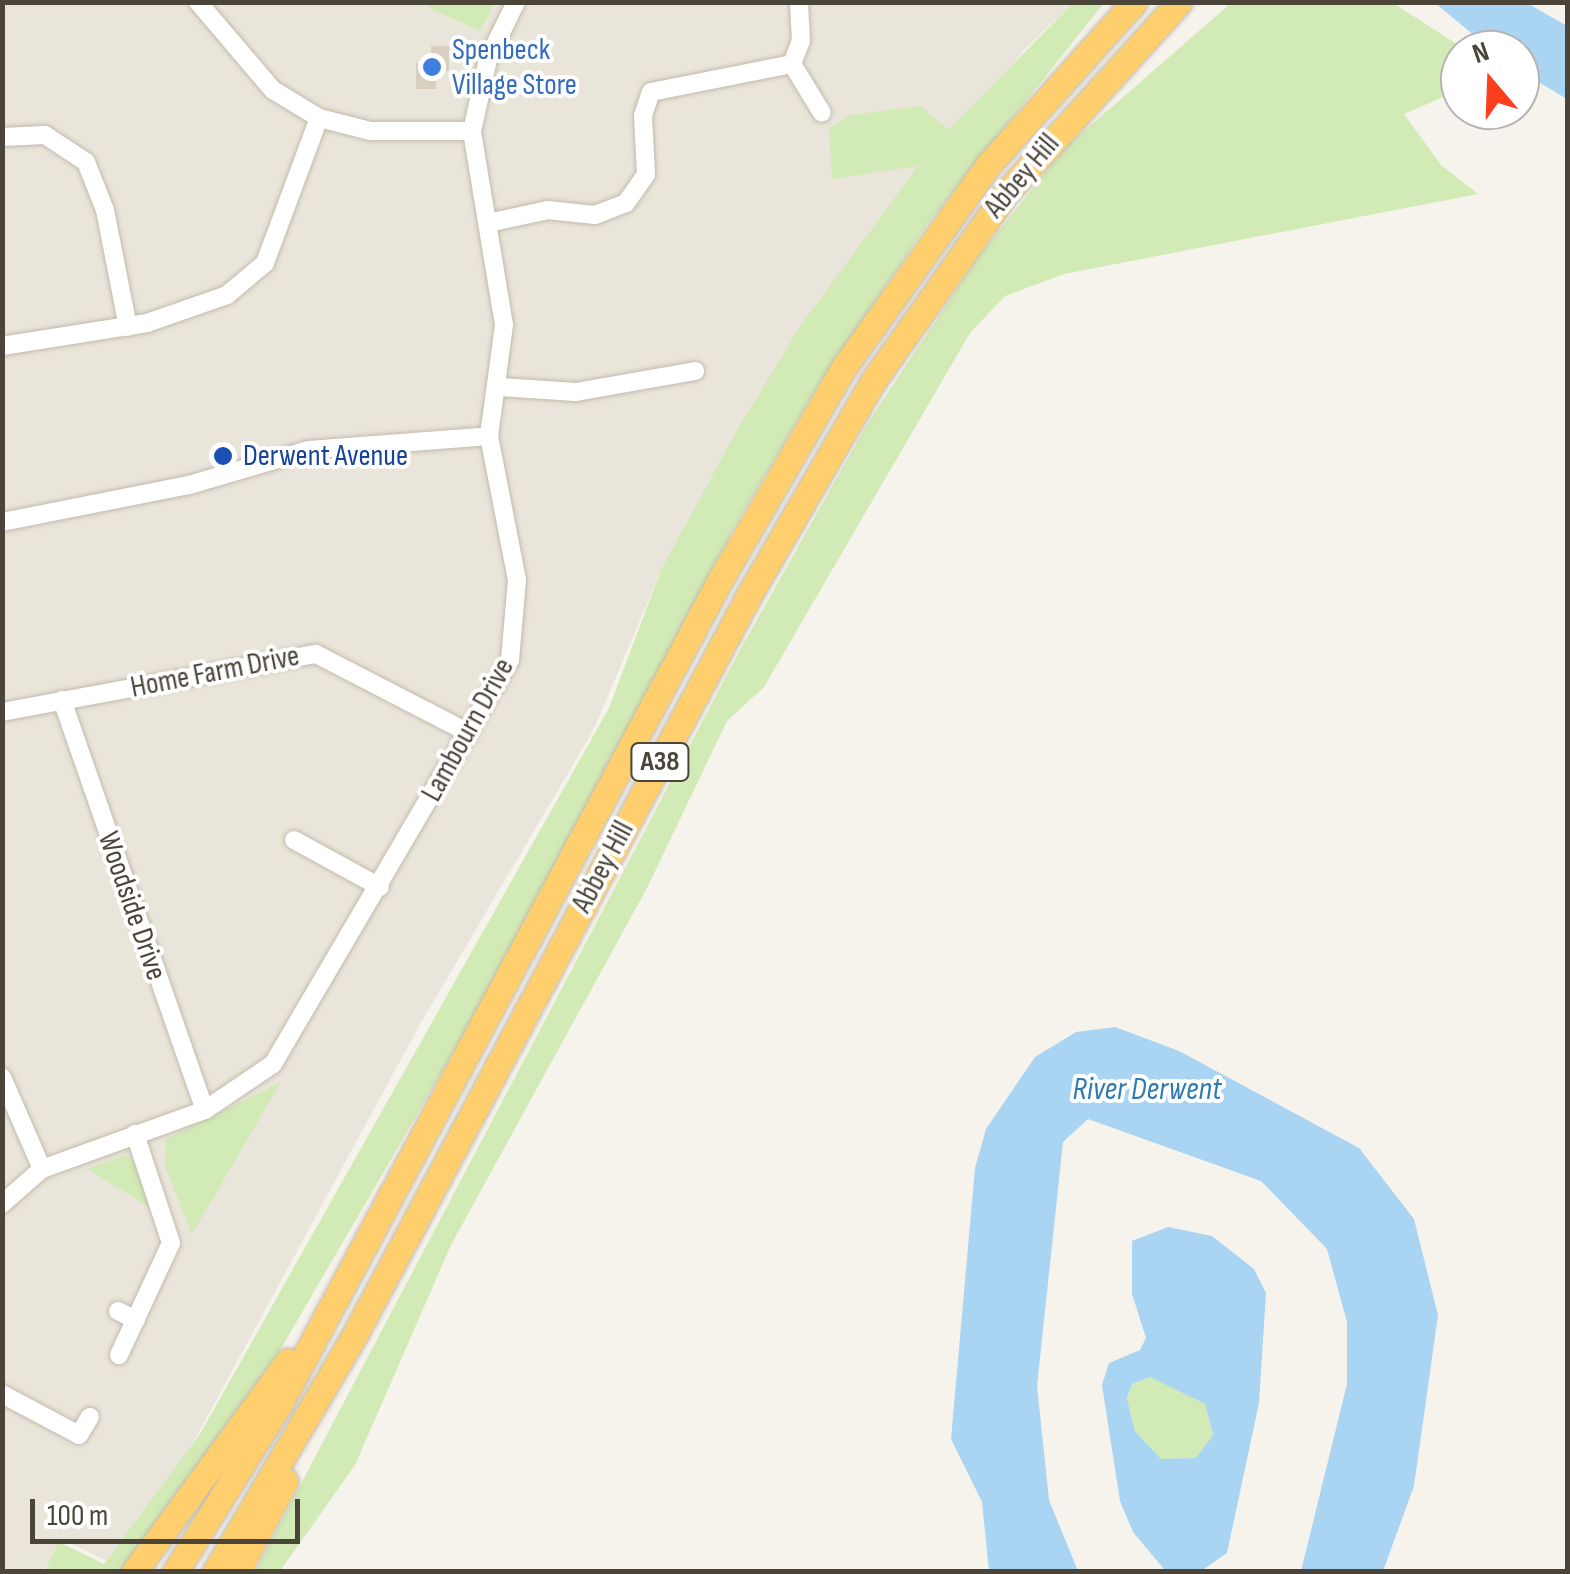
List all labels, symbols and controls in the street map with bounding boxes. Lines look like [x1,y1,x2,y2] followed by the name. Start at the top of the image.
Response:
[1440,30,1540,130] north arrow
[452,32,577,102] place label: Spenbeck Village Store
[1468,35,1493,71] text: N
[421,56,443,78] marker: Spenbeck Village Store
[977,127,1067,225] street label: Abbey Hill
[243,438,408,474] place label: Derwent Avenue
[212,445,234,467] marker: Derwent Avenue
[128,638,302,706] street label: Home Farm Drive
[414,652,522,808] street label: Lambourn Drive
[630,739,690,785] road number: A38
[564,815,642,919] street label: Abbey Hill
[90,827,174,985] street label: Woodside Drive
[1072,1071,1222,1109] water label: River Derwent
[35,1479,305,1541] scale bar
[47,1498,108,1534] text: 100 m

